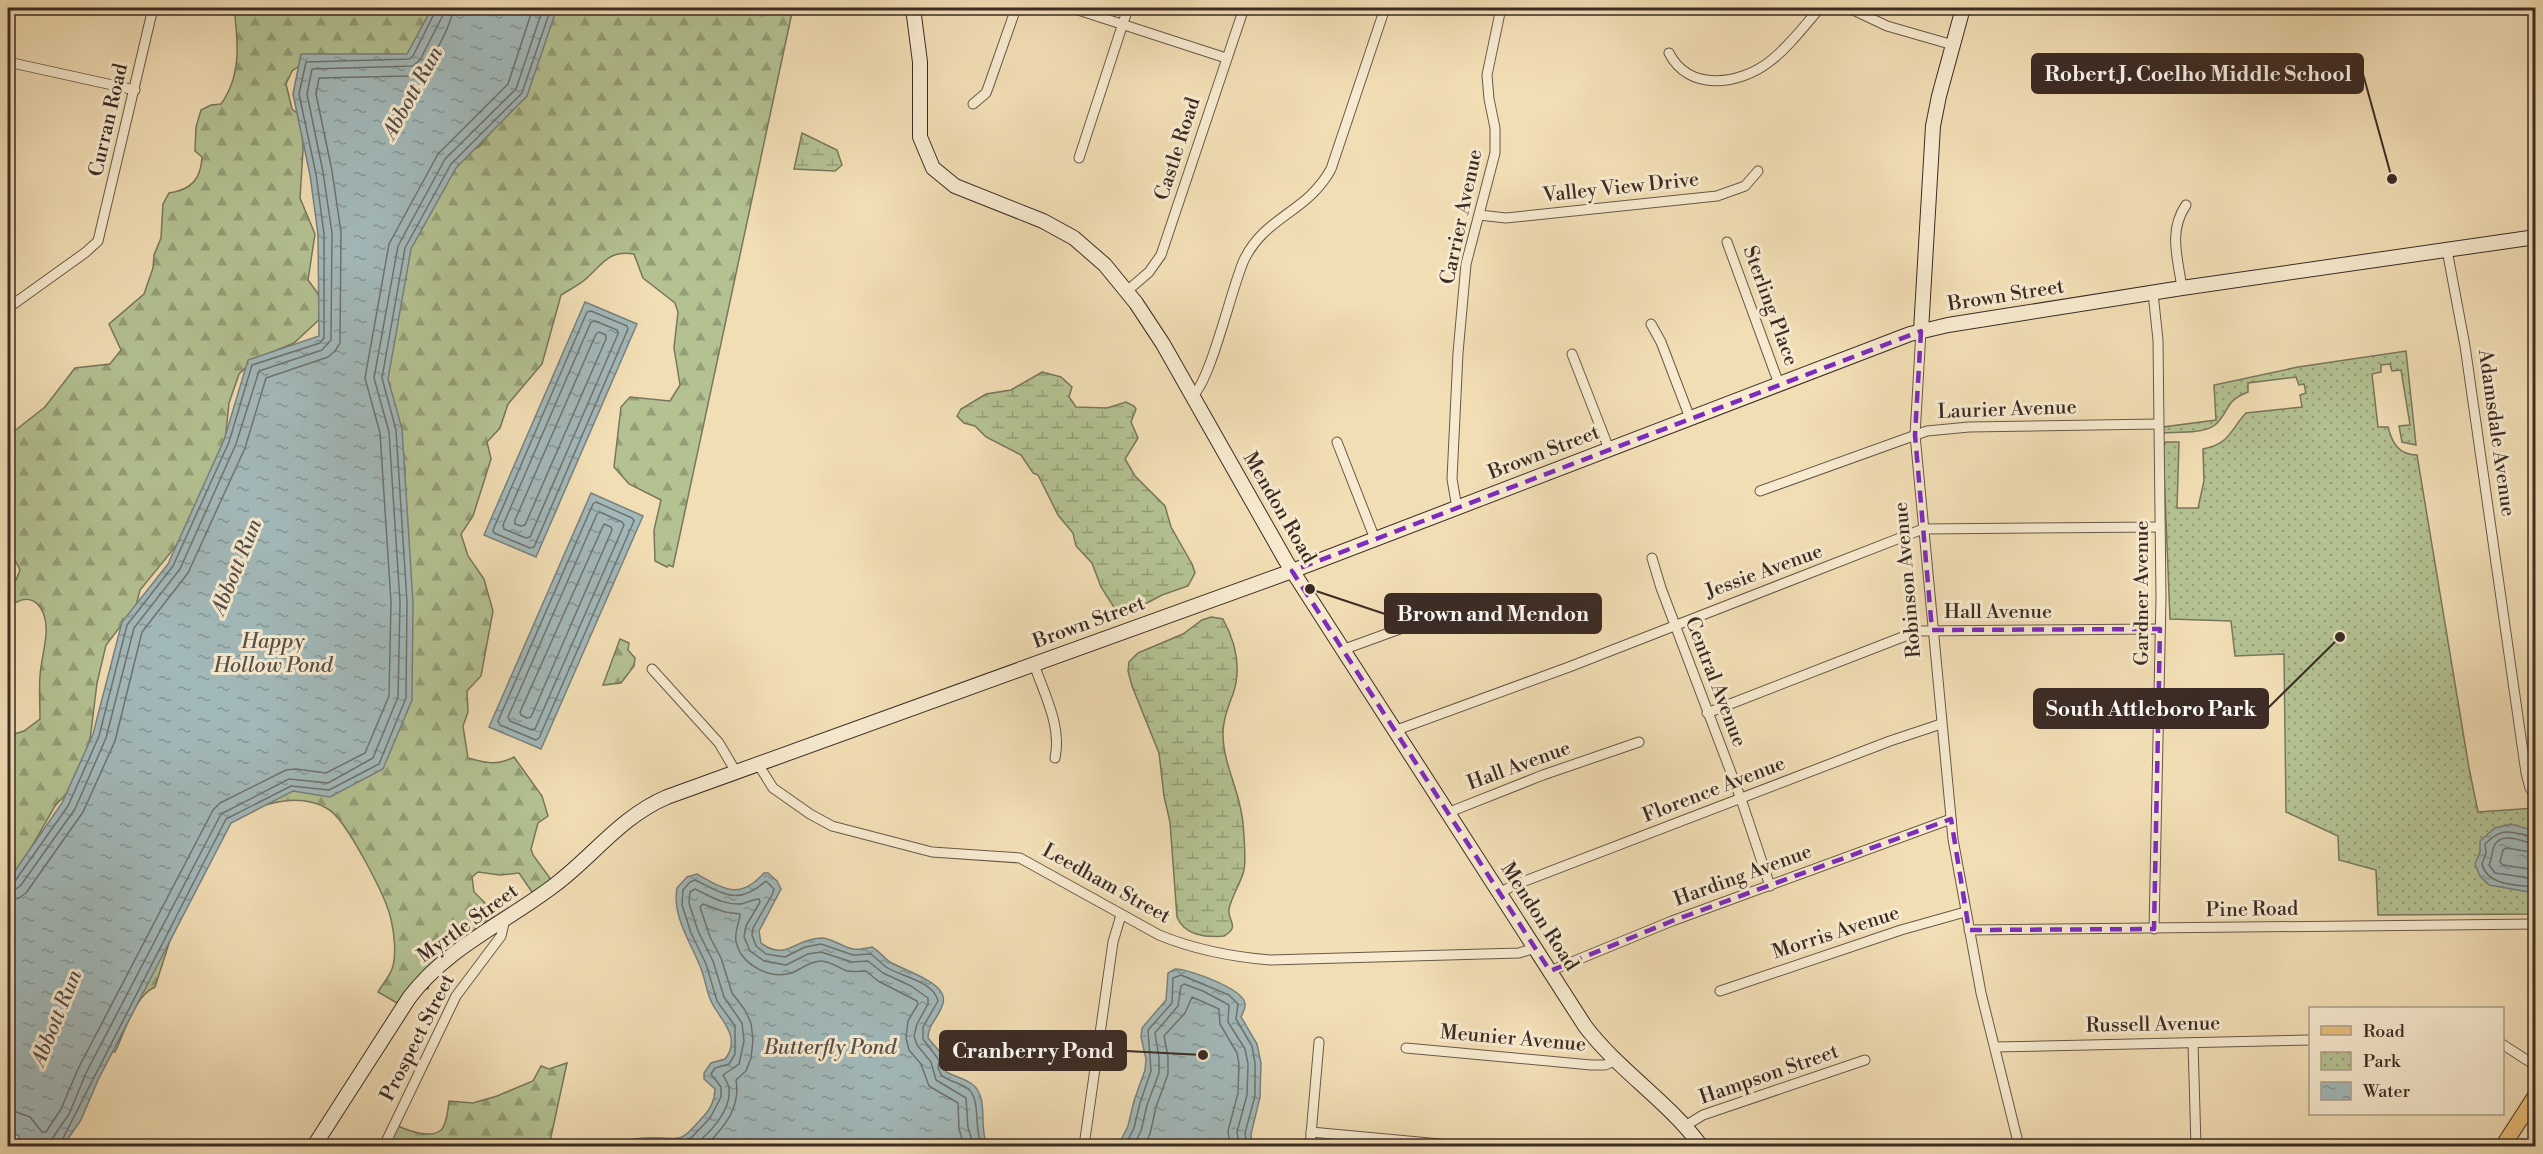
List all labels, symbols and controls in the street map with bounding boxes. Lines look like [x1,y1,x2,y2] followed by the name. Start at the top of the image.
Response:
[376,42,449,145] water label: Abbott Run
[2032,54,2363,93] callout: Robert J. Coelho Middle School
[84,60,134,179] street label: Curran Road
[2044,62,2352,88] text: Robert J. Coelho Middle School
[1150,94,1207,204] street label: Castle Road
[1435,147,1489,287] street label: Carrier Avenue
[1541,167,1700,209] street label: Valley View Drive
[1737,243,1803,369] street label: Sterling Place
[1945,274,2066,318] street label: Brown Street
[2472,347,2520,518] street label: Adamsdale Avenue
[1937,395,2077,425] street label: Laurier Avenue
[1484,420,1603,486] street label: Brown Street
[1237,448,1321,569] street label: Mendon Road
[1889,501,1927,659] street label: Robinson Avenue
[205,515,268,621] water label: Abbott Run
[2130,520,2155,666] street label: Gardner Avenue
[1701,539,1826,605] street label: Jessie Avenue
[1029,591,1148,655] street label: Brown Street
[1385,594,1601,633] callout: Brown and Mendon
[1944,600,2052,625] street label: Hall Avenue
[1397,602,1589,628] text: Brown and Mendon
[1679,613,1751,751] street label: Central Avenue
[212,629,334,679] water label: Happy Hollow Pond
[2034,689,2268,728] callout: South Attleboro Park
[2046,697,2257,723] text: South Attleboro Park
[1464,736,1574,796] street label: Hall Avenue
[1639,751,1789,829] street label: Florence Avenue
[1037,838,1175,930] street label: Leedham Street
[1671,839,1815,913] street label: Harding Avenue
[1495,858,1584,977] street label: Mendon Road
[413,879,523,969] street label: Myrtle Street
[2205,897,2299,923] street label: Pine Road
[1769,901,1903,965] street label: Morris Avenue
[25,966,88,1072] water label: Abbott Run
[375,970,461,1106] street label: Prospect Street
[2309,1007,2504,1115] legend
[2085,1011,2221,1039] street label: Russell Avenue
[1439,1020,1587,1058] street label: Meunier Avenue
[2363,1020,2406,1043] text: Road
[940,1031,1126,1070] callout: Cranberry Pond
[763,1035,898,1061] water label: Butterfly Pond
[952,1039,1114,1065] text: Cranberry Pond
[1696,1039,1842,1111] street label: Hampson Street
[2363,1050,2402,1073] text: Park
[2362,1080,2411,1103] text: Water

